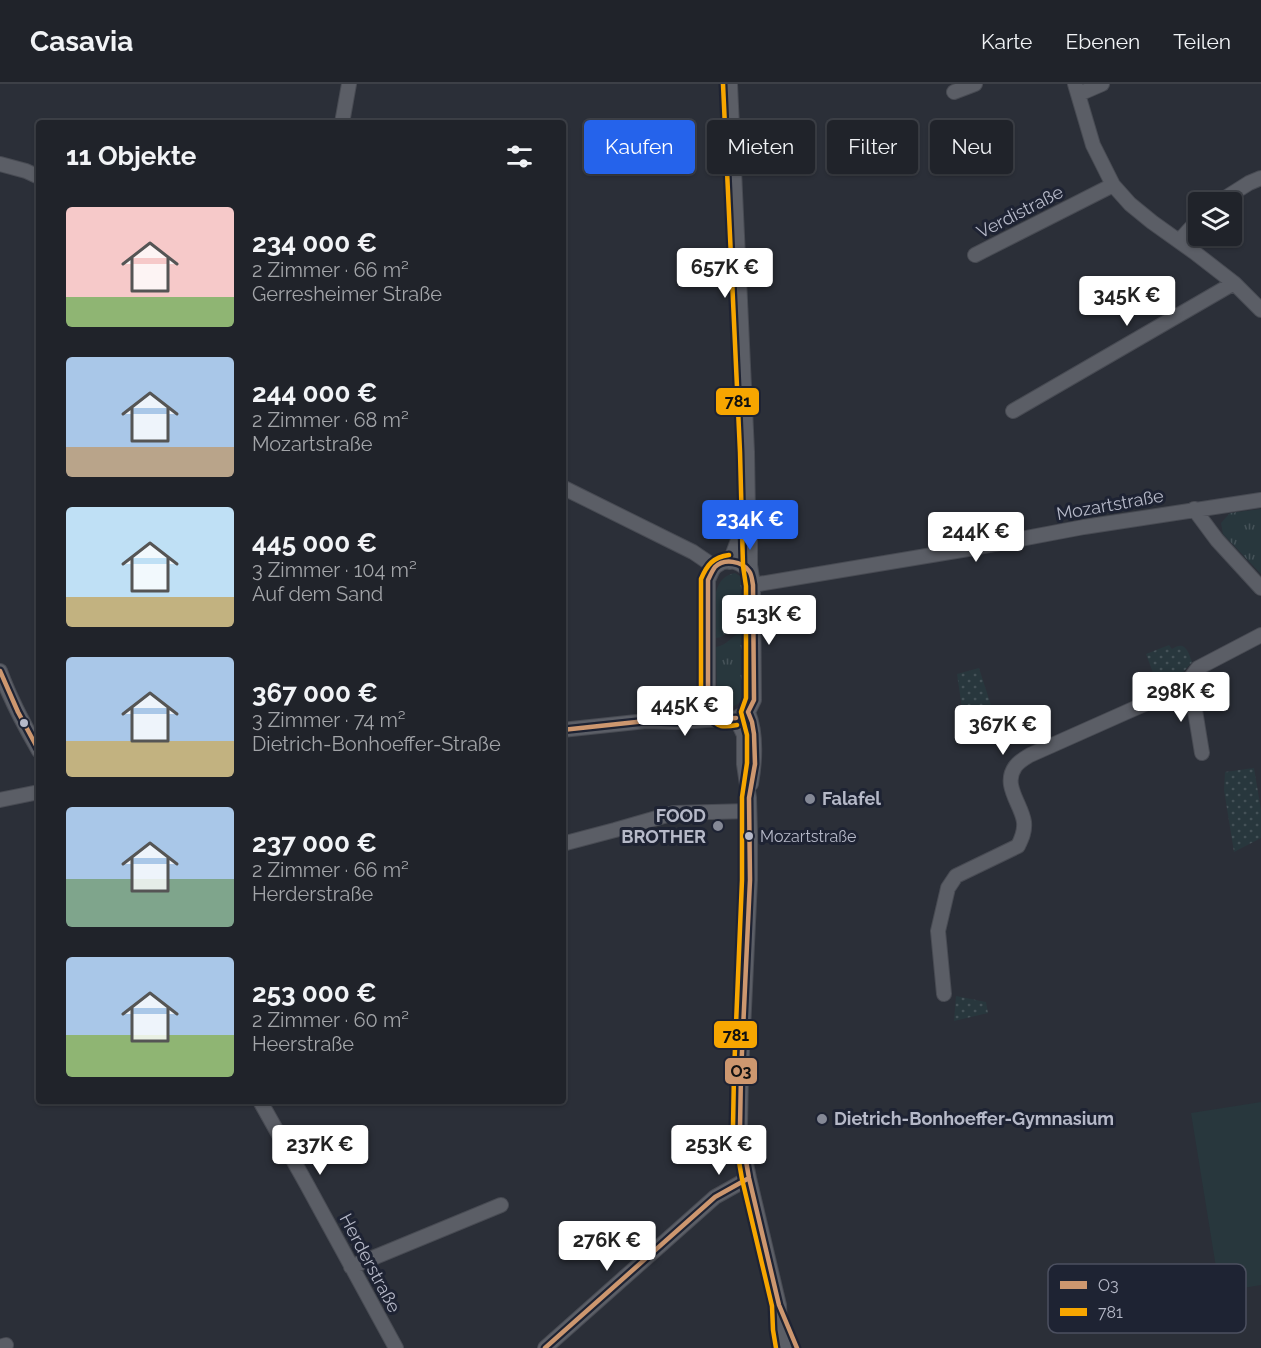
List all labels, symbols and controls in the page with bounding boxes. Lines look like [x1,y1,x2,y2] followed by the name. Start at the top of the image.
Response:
[30,25,133,58] text: Casavia
[981,29,1032,54] text: Karte
[1065,29,1140,54] text: Ebenen
[1173,29,1231,54] text: Teilen
[584,120,695,174] chip: Kaufen
[707,120,815,174] chip: Mieten
[827,120,918,174] chip: Filter
[930,120,1013,174] chip: Neu
[503,140,536,173] icon: filters
[66,141,196,171] text: 11 Objekte
[973,181,1067,242] street label: Verdistraße
[1188,192,1242,246] map controls
[1188,192,1242,246] button: layers
[252,228,377,258] text: 234 000 €
[114,231,186,303] icon: home
[676,248,774,299] pin: 657K €
[691,255,759,279] text: 657K €
[252,258,409,282] text: 2 Zimmer · 66 m²
[1078,276,1176,327] pin: 345K €
[252,282,442,306] text: Gerresheimer Straße
[1093,283,1161,307] text: 345K €
[252,378,377,408] text: 244 000 €
[114,381,186,453] icon: home
[715,387,760,416] line badge: 781
[725,392,751,411] text: 781
[252,408,409,432] text: 2 Zimmer · 68 m²
[252,432,373,456] text: Mozartstraße
[1055,485,1166,524] street label: Mozartstraße
[701,500,799,551] pin: 234K €
[716,507,784,531] text: 234K €
[927,512,1025,563] pin: 244K €
[942,519,1010,543] text: 244K €
[252,528,377,558] text: 445 000 €
[114,531,186,603] icon: home
[252,558,417,582] text: 3 Zimmer · 104 m²
[252,582,383,606] text: Auf dem Sand
[720,595,818,646] pin: 513K €
[736,602,802,626] text: 513K €
[1132,672,1230,723] pin: 298K €
[252,678,378,708] text: 367 000 €
[1146,679,1216,703] text: 298K €
[114,681,186,753] icon: home
[636,686,734,737] pin: 445K €
[651,693,719,717] text: 445K €
[954,705,1052,756] pin: 367K €
[252,708,406,732] text: 3 Zimmer · 74 m²
[969,712,1037,736] text: 367K €
[18,717,30,729] unlabelled marker
[252,732,501,756] text: Dietrich-Bonhoeffer-Straße
[822,788,881,809] place label: Falafel
[803,792,817,806] marker: Falafel
[621,805,706,847] place label: FOOD BROTHER
[711,819,725,833] marker: FOOD BROTHER
[760,827,856,846] place label: Mozartstraße
[252,828,377,858] text: 237 000 €
[743,830,755,842] marker: Mozartstraße
[114,831,186,903] icon: home
[252,858,409,882] text: 2 Zimmer · 66 m²
[252,882,373,906] text: Herderstraße
[252,978,377,1008] text: 253 000 €
[114,981,186,1053] icon: home
[252,1008,409,1032] text: 2 Zimmer · 60 m²
[713,1020,758,1049] line badge: 781
[723,1026,749,1045] text: 781
[252,1032,354,1056] text: Heerstraße
[724,1057,758,1085] line badge: O3
[730,1062,752,1081] text: O3
[834,1108,1114,1129] place label: Dietrich-Bonhoeffer-Gymnasium
[815,1112,829,1126] marker: Dietrich-Bonhoeffer-Gymnasium
[271,1125,369,1176] pin: 237K €
[670,1125,768,1176] pin: 253K €
[286,1132,354,1156] text: 237K €
[685,1132,753,1156] text: 253K €
[336,1210,406,1316] street label: Herderstraße
[558,1221,656,1272] pin: 276K €
[573,1228,641,1252] text: 276K €
[1048,1264,1246,1333] legend
[1098,1276,1119,1295] text: O3
[1098,1303,1123,1322] text: 781

